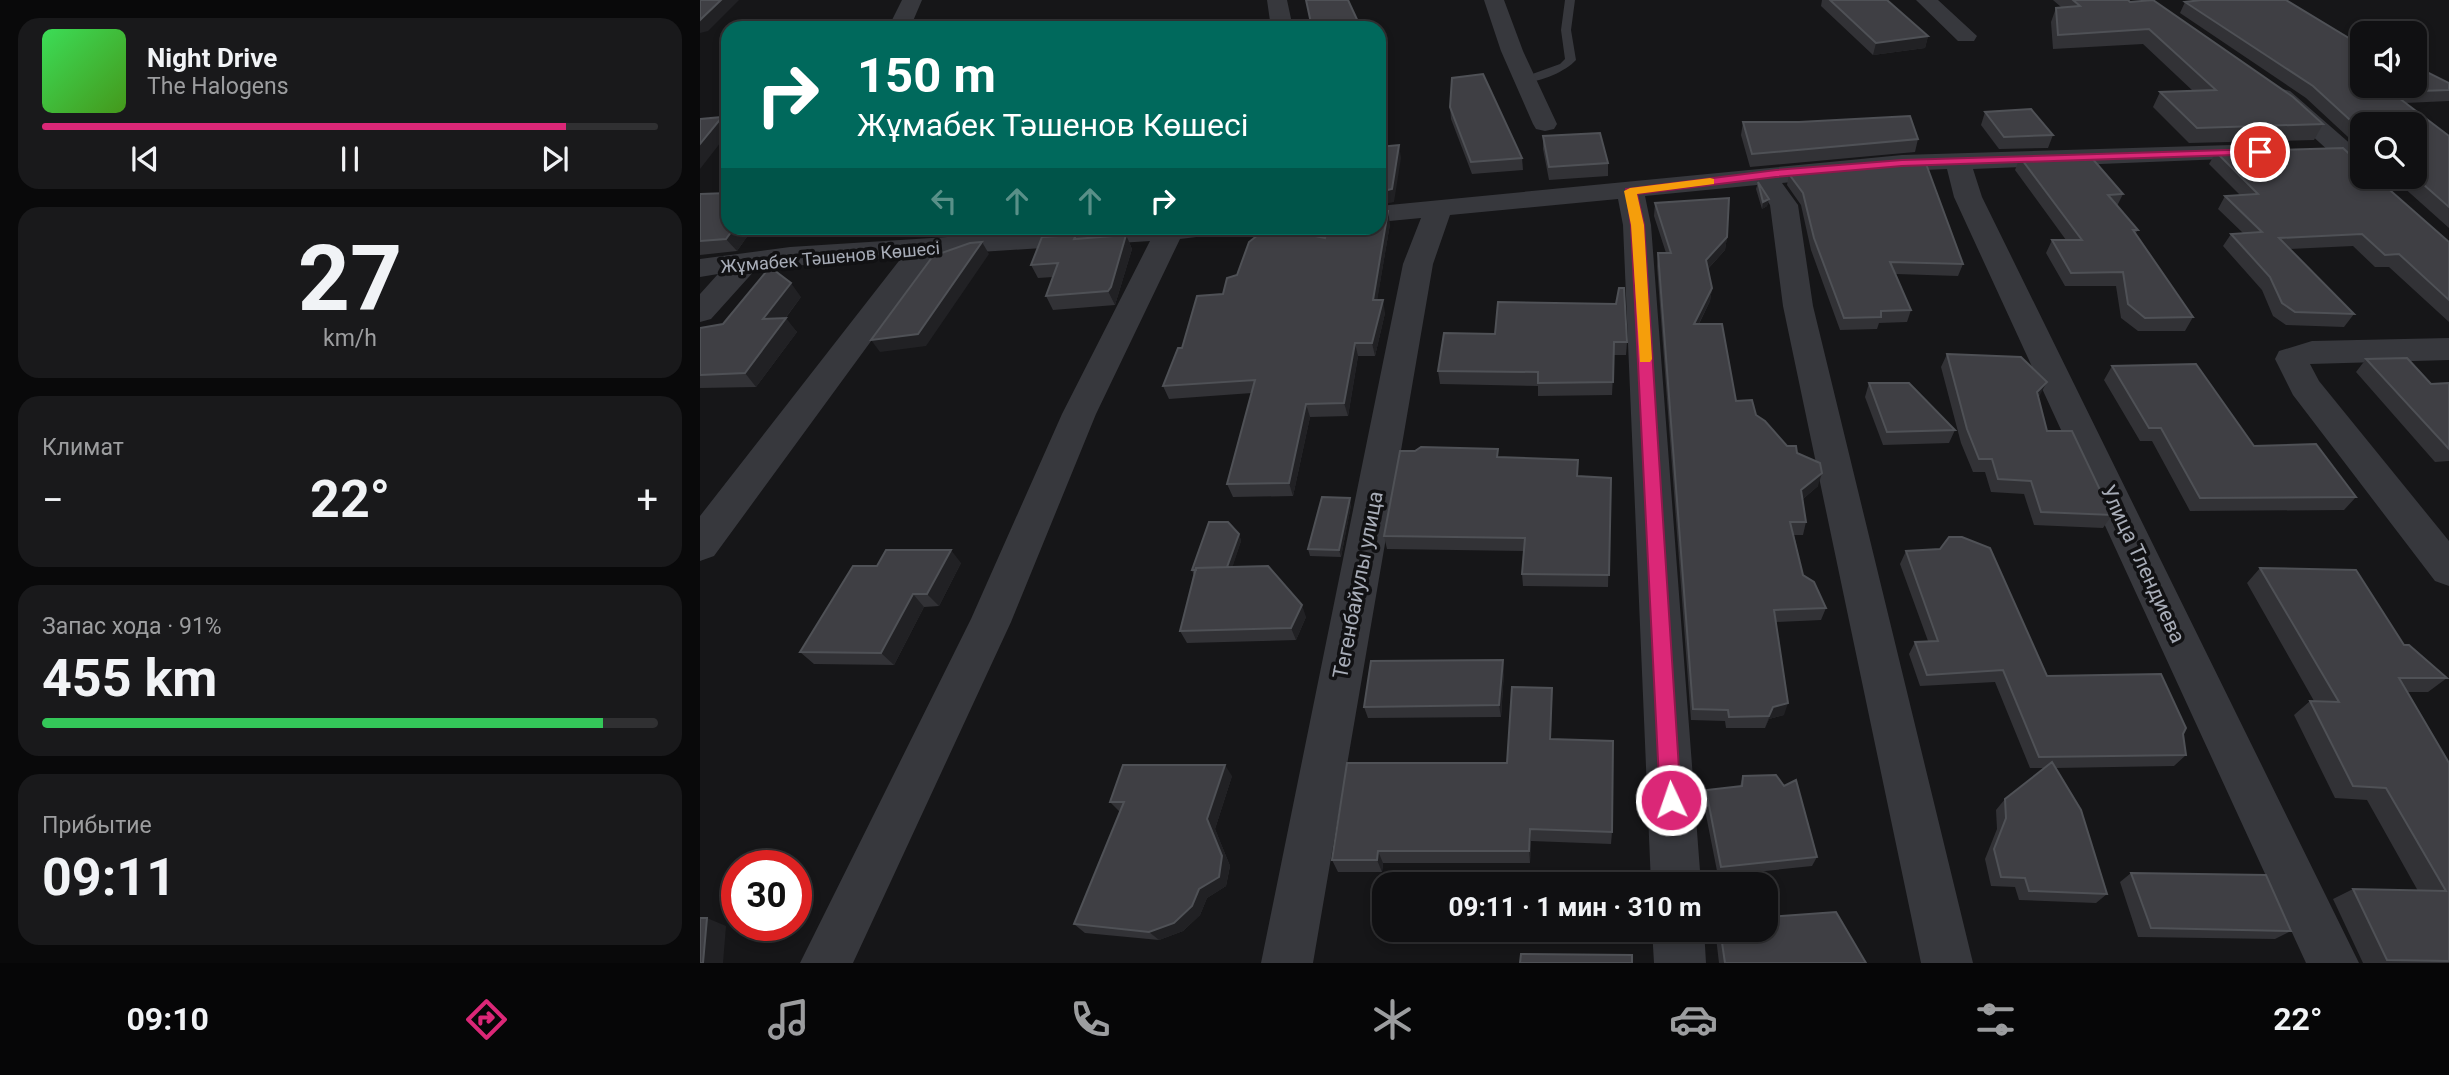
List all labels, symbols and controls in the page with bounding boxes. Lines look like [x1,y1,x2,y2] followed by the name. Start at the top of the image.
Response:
[2350,21,2427,189] map controls
[2350,21,2427,98] button: sound
[147,43,277,73] text: Night Drive
[857,47,996,104] text: 150 m
[742,49,833,140] icon: right
[147,73,289,100] text: The Halogens
[857,106,1248,144] text: Жұмабек Тәшенов Көшесі
[2350,112,2427,189] button: search
[2230,122,2290,182] pin
[2241,133,2279,171] icon: arrive
[126,140,164,178] icon: previous
[331,140,369,178] icon: pause
[536,140,574,178] icon: next
[925,182,963,220] icon: left
[998,182,1036,220] icon: ahead
[1071,182,1109,220] icon: ahead
[1144,182,1182,220] icon: right
[298,226,402,332] text: 27
[719,237,941,277] street label: Жұмабек Тәшенов Көшесі
[323,325,377,352] text: km/h
[42,434,124,461] text: Климат
[310,469,390,530] text: 22°
[42,478,64,522] text: −
[636,478,658,522] text: +
[2096,481,2190,647] street label: Улица Тлендиева
[1328,489,1388,681] street label: Тегенбайулы улица
[42,613,222,640] text: Запас хода · 91%
[42,648,217,709] text: 455 km
[1634,763,1708,837] position arrow
[42,812,152,839] text: Прибытие
[42,847,176,908] text: 09:11
[721,850,812,941] speed limit sign: 30
[1449,892,1701,922] text: 09:11 · 1 мин · 310 m
[462,995,511,1044] icon: directions
[764,995,813,1044] icon: music
[1066,995,1115,1044] icon: phone
[1368,995,1417,1044] icon: climate
[1669,995,1718,1044] icon: car
[1971,995,2020,1044] icon: filters
[126,1000,209,1038] text: 09:10
[2273,1000,2322,1038] text: 22°

